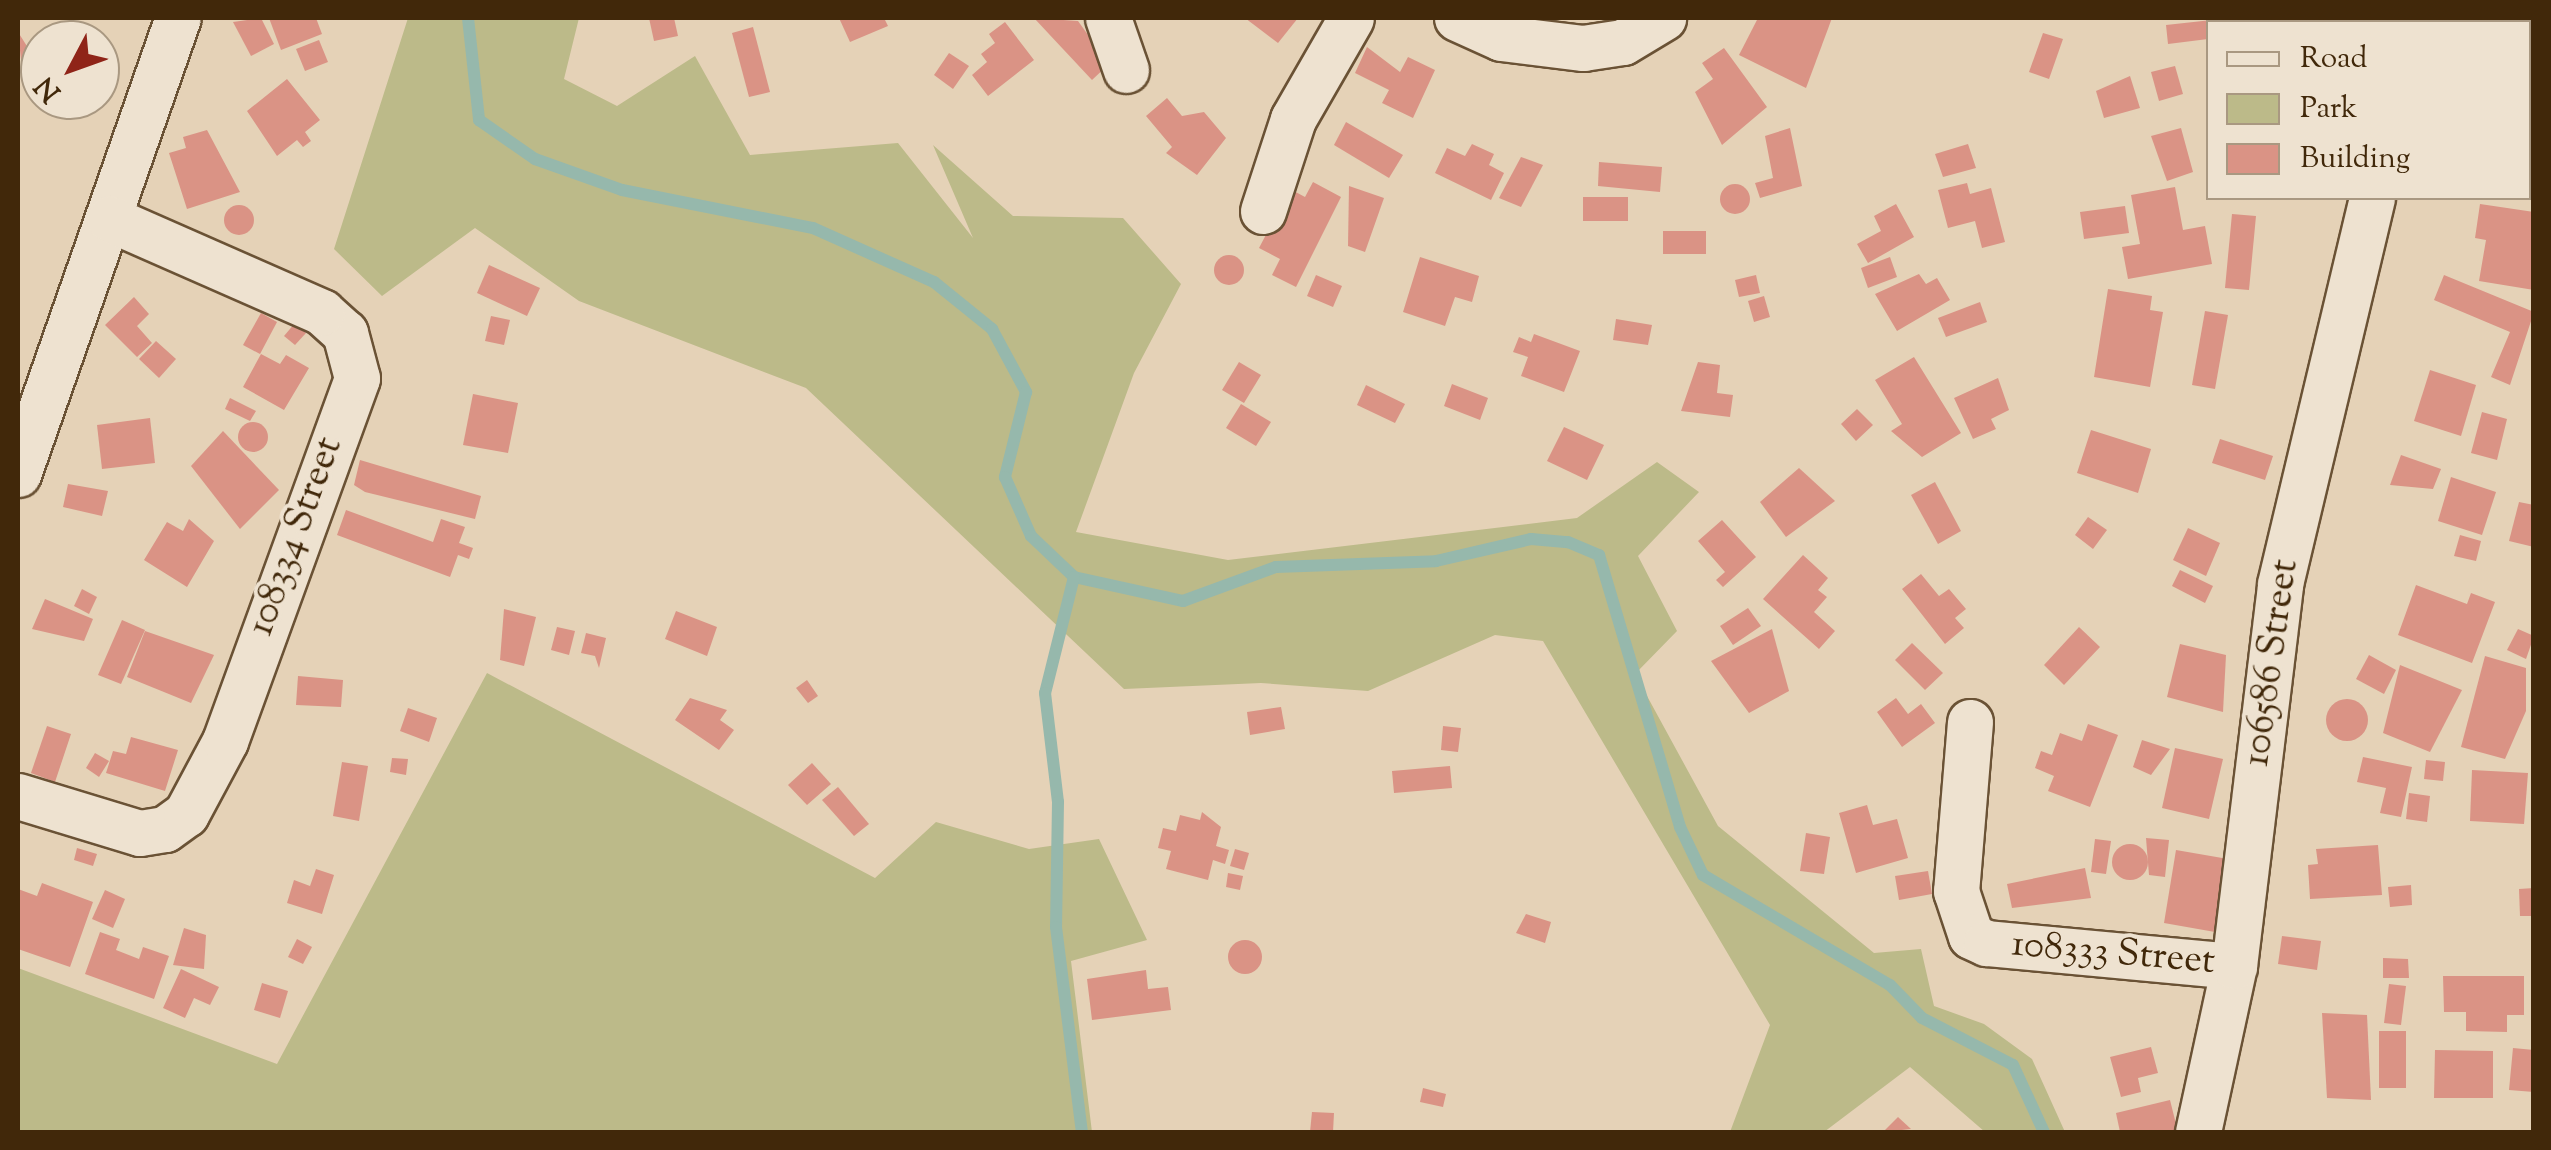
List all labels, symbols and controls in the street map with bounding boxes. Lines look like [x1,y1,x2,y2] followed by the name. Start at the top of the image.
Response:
[20,20,120,120] north arrow
[2206,20,2531,200] legend
[2300,38,2367,81] text: Road
[26,67,71,110] text: N
[2300,88,2357,131] text: Park
[2300,138,2410,181] text: Building
[240,432,354,642] street label: 108334 Street
[2236,557,2310,769] street label: 106586 Street
[2009,923,2217,987] street label: 108333 Street

